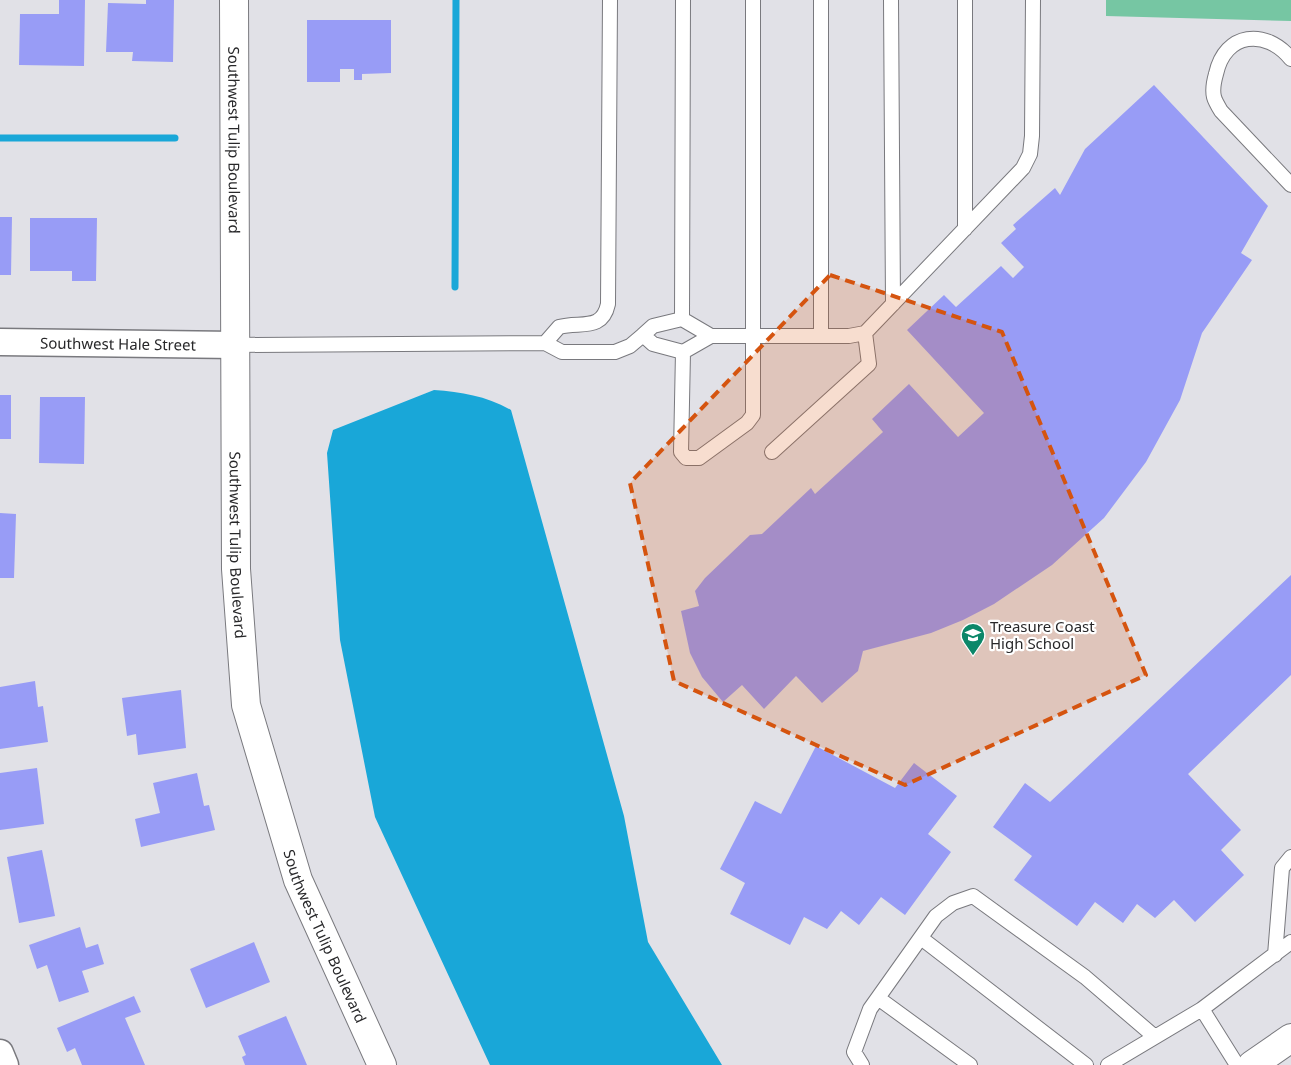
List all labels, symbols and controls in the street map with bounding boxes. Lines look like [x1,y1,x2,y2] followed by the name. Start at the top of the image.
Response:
[224,46,245,234] street label: Southwest Tulip Boulevard
[40,333,197,355] street label: Southwest Hale Street
[226,451,251,639] street label: Southwest Tulip Boulevard
[990,616,1095,653] place label: Treasure Coast High School
[960,622,986,656] school or university icon: Treasure Coast High School
[279,847,371,1026] street label: Southwest Tulip Boulevard

